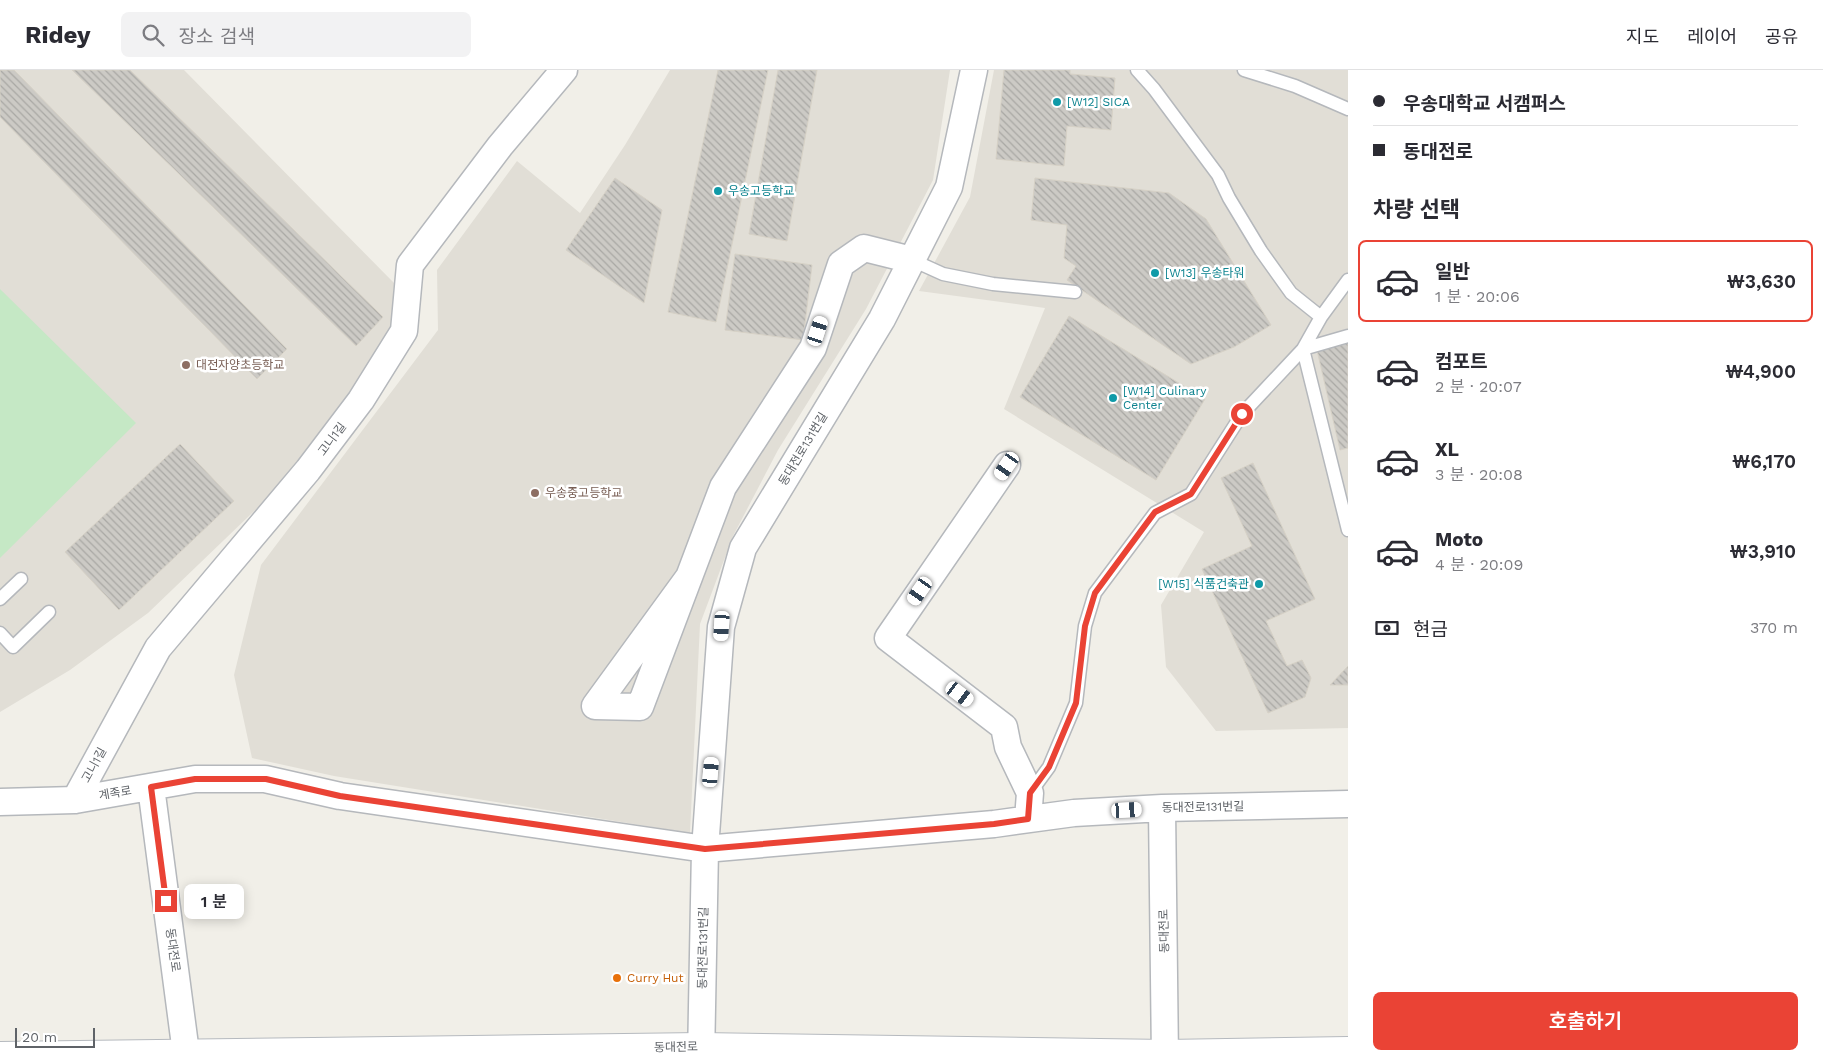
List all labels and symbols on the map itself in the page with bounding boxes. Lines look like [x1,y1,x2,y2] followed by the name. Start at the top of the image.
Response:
[1067,95,1130,109] place label: [W12] SICA
[1051,96,1063,108] marker: [W12] SICA
[728,184,794,198] place label: 우송고등학교
[712,185,724,197] marker: 우송고등학교
[1165,266,1245,280] place label: [W13] 우송타워
[1149,267,1161,279] marker: [W13] 우송타워
[806,314,829,348] car
[196,358,284,372] place label: 대전자양초등학교
[180,359,192,371] marker: 대전자양초등학교
[1123,384,1207,412] place label: [W14] Culinary Center
[1107,392,1119,404] marker: [W14] Culinary Center
[1231,403,1253,425] route start
[776,410,830,488] street label: 동대전로131번길
[315,420,349,458] street label: 고니1길
[992,449,1021,483] car
[545,486,622,500] place label: 우송중고등학교
[529,487,541,499] marker: 우송중고등학교
[905,574,934,608] car
[1158,577,1249,591] place label: [W15] 식품건축관
[1253,578,1265,590] marker: [W15] 식품건축관
[713,611,730,641] car
[943,679,976,709] car
[79,745,109,785] street label: 고니1길
[702,756,719,788] car
[97,783,133,803] street label: 계족로
[1162,799,1244,815] street label: 동대전로131번길
[1111,802,1142,818] car
[184,884,244,918] callout: 1 분
[155,890,177,912] route end
[695,907,711,989] street label: 동대전로131번길
[1157,909,1171,953] street label: 동대전로
[163,927,183,973] street label: 동대전로
[627,971,684,985] place label: Curry Hut
[611,972,623,984] marker: Curry Hut
[15,1025,95,1048] scale bar
[654,1040,698,1054] street label: 동대전로

